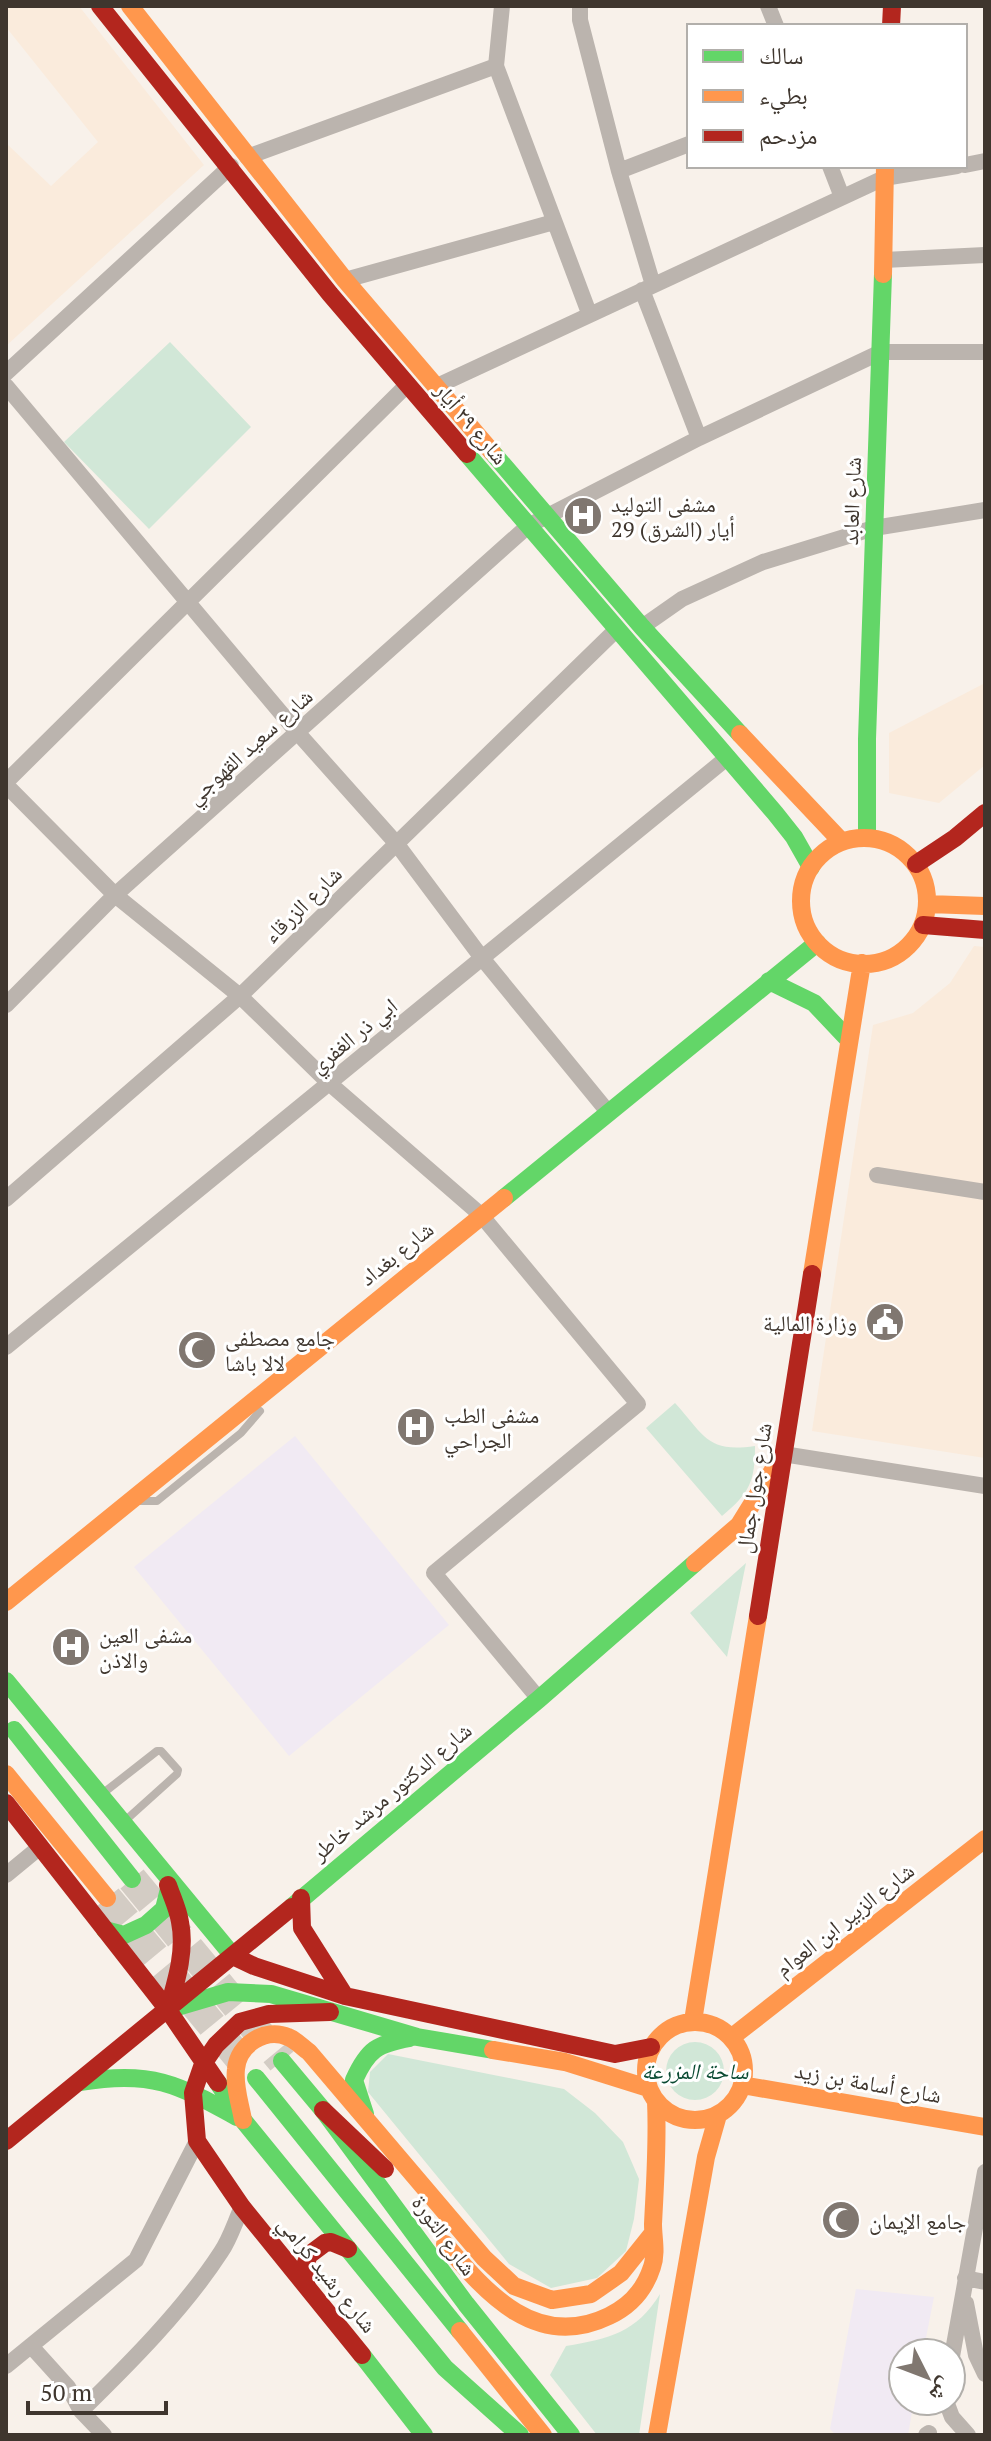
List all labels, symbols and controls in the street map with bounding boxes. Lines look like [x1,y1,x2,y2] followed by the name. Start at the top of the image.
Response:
[687,24,967,168] legend
[759,39,804,71] text: سالك
[759,79,808,115] text: بطيء
[759,119,818,152] text: مزدحم
[428,375,515,470] street label: شارع ٢٩ أيار
[835,456,867,546] street label: شارع العابد
[611,489,735,543] place label: مشفى التوليد 29 أيار (الشرق)
[562,495,604,537] hospital icon: مشفى التوليد 29 أيار (الشرق)
[180,681,321,813] street label: شارع سعيد القهوجي
[256,859,348,949] street label: شارع الزرقاء
[303,991,405,1082] street label: ابي ذر الغفري
[353,1214,439,1292] street label: شارع بغداد
[864,1301,906,1343] public building icon: وزارة المالية
[763,1308,857,1337] place label: وزارة المالية
[225,1323,335,1377] place label: جامع مصطفى لالا باشا
[176,1329,218,1371] mosque icon: جامع مصطفى لالا باشا
[444,1400,539,1457] place label: مشفى الطب الجراحي
[395,1406,437,1448] hospital icon: مشفى الطب الجراحي
[728,1421,778,1555] street label: شارع جول جمال
[99,1620,192,1674] place label: مشفى العين والاذن
[50,1626,92,1668] hospital icon: مشفى العين والاذن
[304,1715,477,1867] street label: شارع الدكتور مرشد خاطر
[768,1856,920,1983] street label: شارع الزبير ابن العوام
[792,2055,944,2109] street label: شارع أسامة بن زيد
[642,2056,749,2085] park label: ساحة المزرعة
[406,2189,484,2281] street label: شارع الثورة
[820,2199,862,2241] mosque icon: جامع الإيمان
[869,2206,966,2235] place label: جامع الإيمان
[269,2210,384,2341] street label: شارع رشيد كرامي
[887,2337,967,2417] north arrow
[28,2365,166,2415] scale bar
[924,2372,961,2409] text: ش
[40,2376,92,2408] text: 50 m

